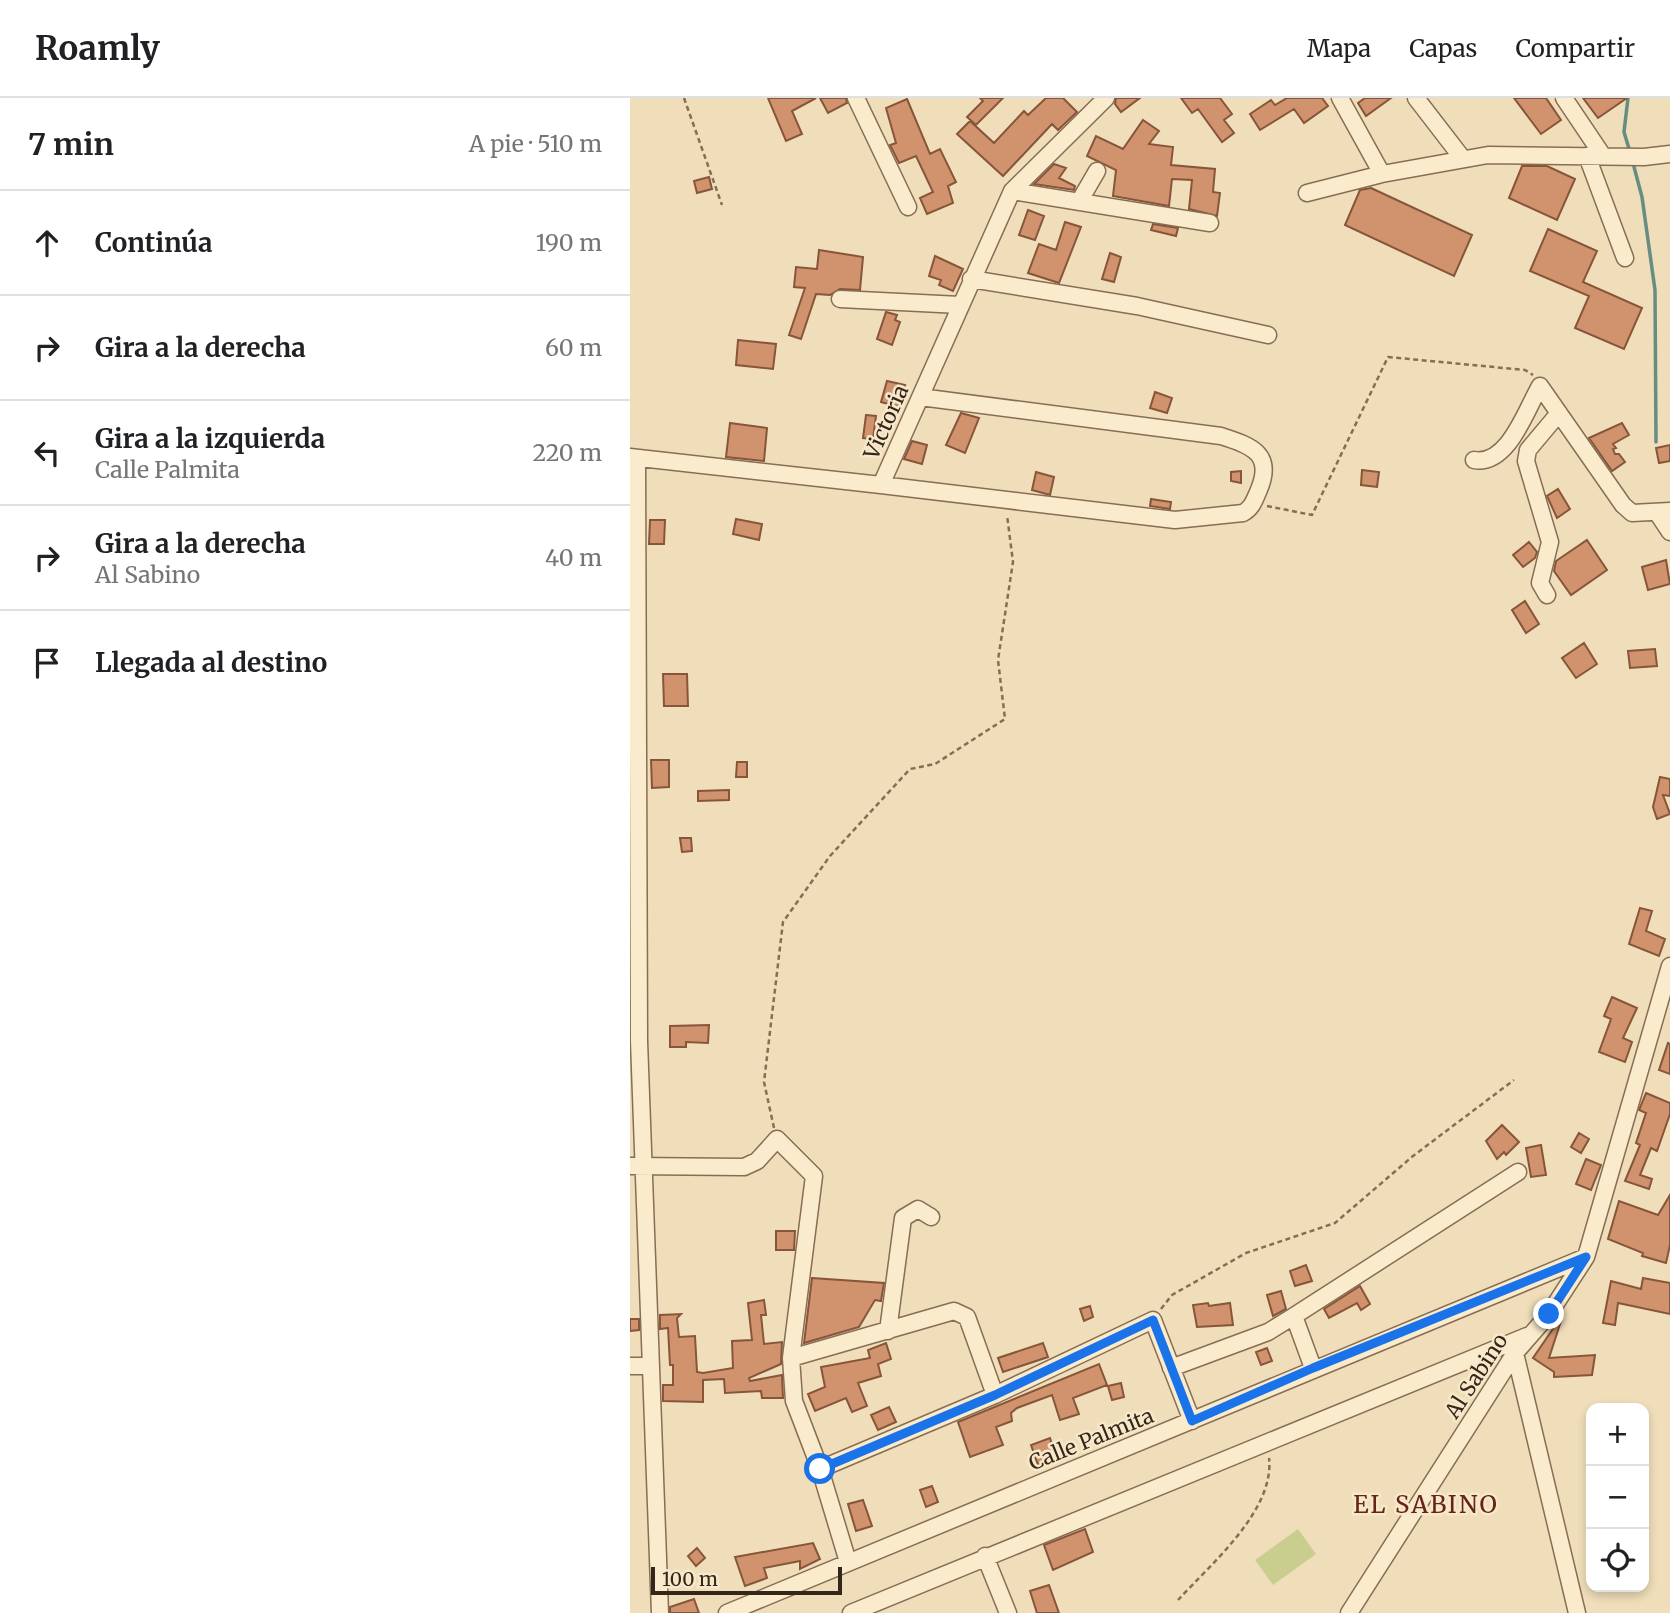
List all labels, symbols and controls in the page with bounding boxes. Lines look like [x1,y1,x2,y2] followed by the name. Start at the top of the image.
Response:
[35,28,160,69] text: Roamly
[1307,33,1371,64] text: Mapa
[1409,33,1477,64] text: Capas
[1515,33,1635,64] text: Compartir
[28,125,114,163] text: 7 min
[469,129,602,158] text: A pie · 510 m
[28,224,66,262] icon: ahead
[95,226,213,259] text: Continúa
[536,228,602,257] text: 190 m
[28,329,66,367] icon: right
[95,331,306,364] text: Gira a la derecha
[545,333,602,362] text: 60 m
[857,381,914,464] street label: Victoria
[95,422,325,455] text: Gira a la izquierda
[28,434,66,472] icon: left
[532,438,602,467] text: 220 m
[95,455,240,484] text: Calle Palmita
[95,527,306,560] text: Gira a la derecha
[28,539,66,577] icon: right
[545,543,602,572] text: 40 m
[95,560,200,589] text: Al Sabino
[28,644,66,682] icon: arrive
[95,646,327,679] text: Llegada al destino
[1533,1298,1564,1329] route end
[1438,1328,1513,1424] street label: Al Sabino
[1025,1402,1157,1476] street label: Calle Palmita
[1586,1403,1649,1592] map controls
[1586,1403,1649,1466] button: +
[804,1453,835,1484] route start
[1586,1466,1649,1529] button: −
[1353,1489,1499,1520] district label: EL SABINO
[1586,1529,1649,1592] button: locate
[651,1564,842,1596] scale bar
[662,1567,718,1591] text: 100 m

